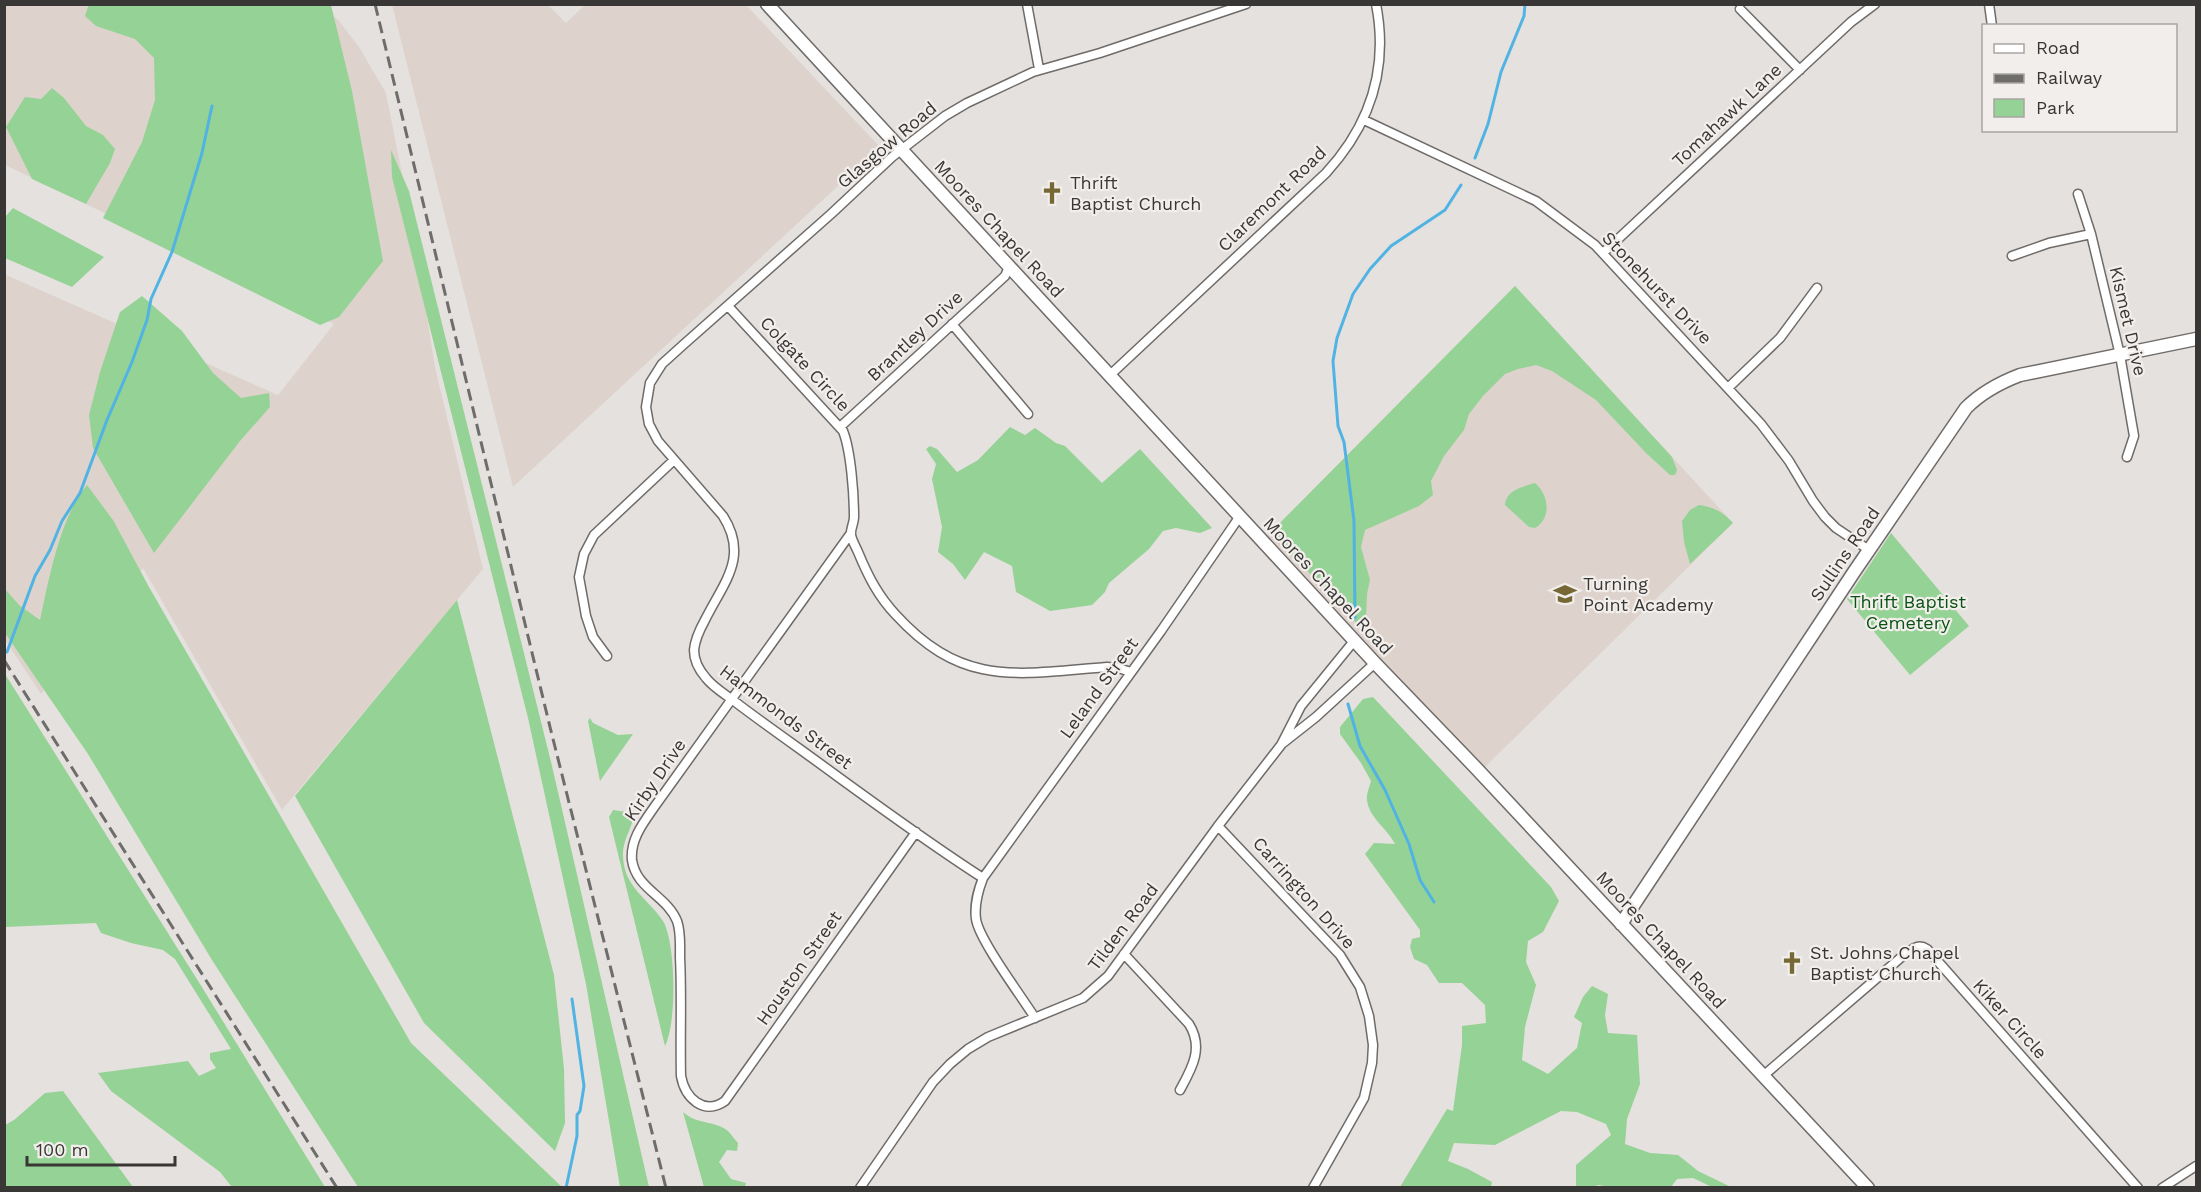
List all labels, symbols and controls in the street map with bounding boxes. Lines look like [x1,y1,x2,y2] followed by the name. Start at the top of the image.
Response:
[1982,24,2177,132] legend
[2036,37,2080,58] text: Road
[1668,59,1786,171] street label: Tomahawk Lane
[2036,67,2103,88] text: Railway
[833,97,941,192] street label: Glasgow Road
[2036,97,2075,118] text: Park
[1213,142,1330,256] street label: Claremont Road
[930,156,1068,302] street label: Moores Chapel Road
[1070,172,1201,214] place label: Thrift Baptist Church
[1039,180,1065,206] church icon: Thrift Baptist Church
[1598,227,1717,348] street label: Stonehurst Drive
[2106,264,2151,378] street label: Kismet Drive
[863,286,967,385] street label: Brantley Drive
[756,312,855,416] street label: Colgate Circle
[1805,503,1884,605] street label: Sullins Road
[1259,513,1397,659] street label: Moores Chapel Road
[1583,573,1714,615] place label: Turning Point Academy
[1552,581,1578,607] school or university icon: Turning Point Academy
[1850,591,1966,633] park label: Thrift Baptist Cemetery
[1055,633,1142,742] street label: Leland Street
[716,660,857,774] street label: Hammonds Street
[619,735,690,825] street label: Kirby Drive
[1249,832,1360,953] street label: Carrington Drive
[1592,867,1730,1013] street label: Moores Chapel Road
[1083,879,1162,974] street label: Tilden Road
[751,906,846,1029] street label: Houston Street
[1810,942,1960,984] place label: St. Johns Chapel Baptist Church
[1779,950,1805,976] church icon: St. Johns Chapel Baptist Church
[1969,974,2052,1063] street label: Kiker Circle
[27,1129,176,1167] scale bar
[36,1139,89,1160] text: 100 m

